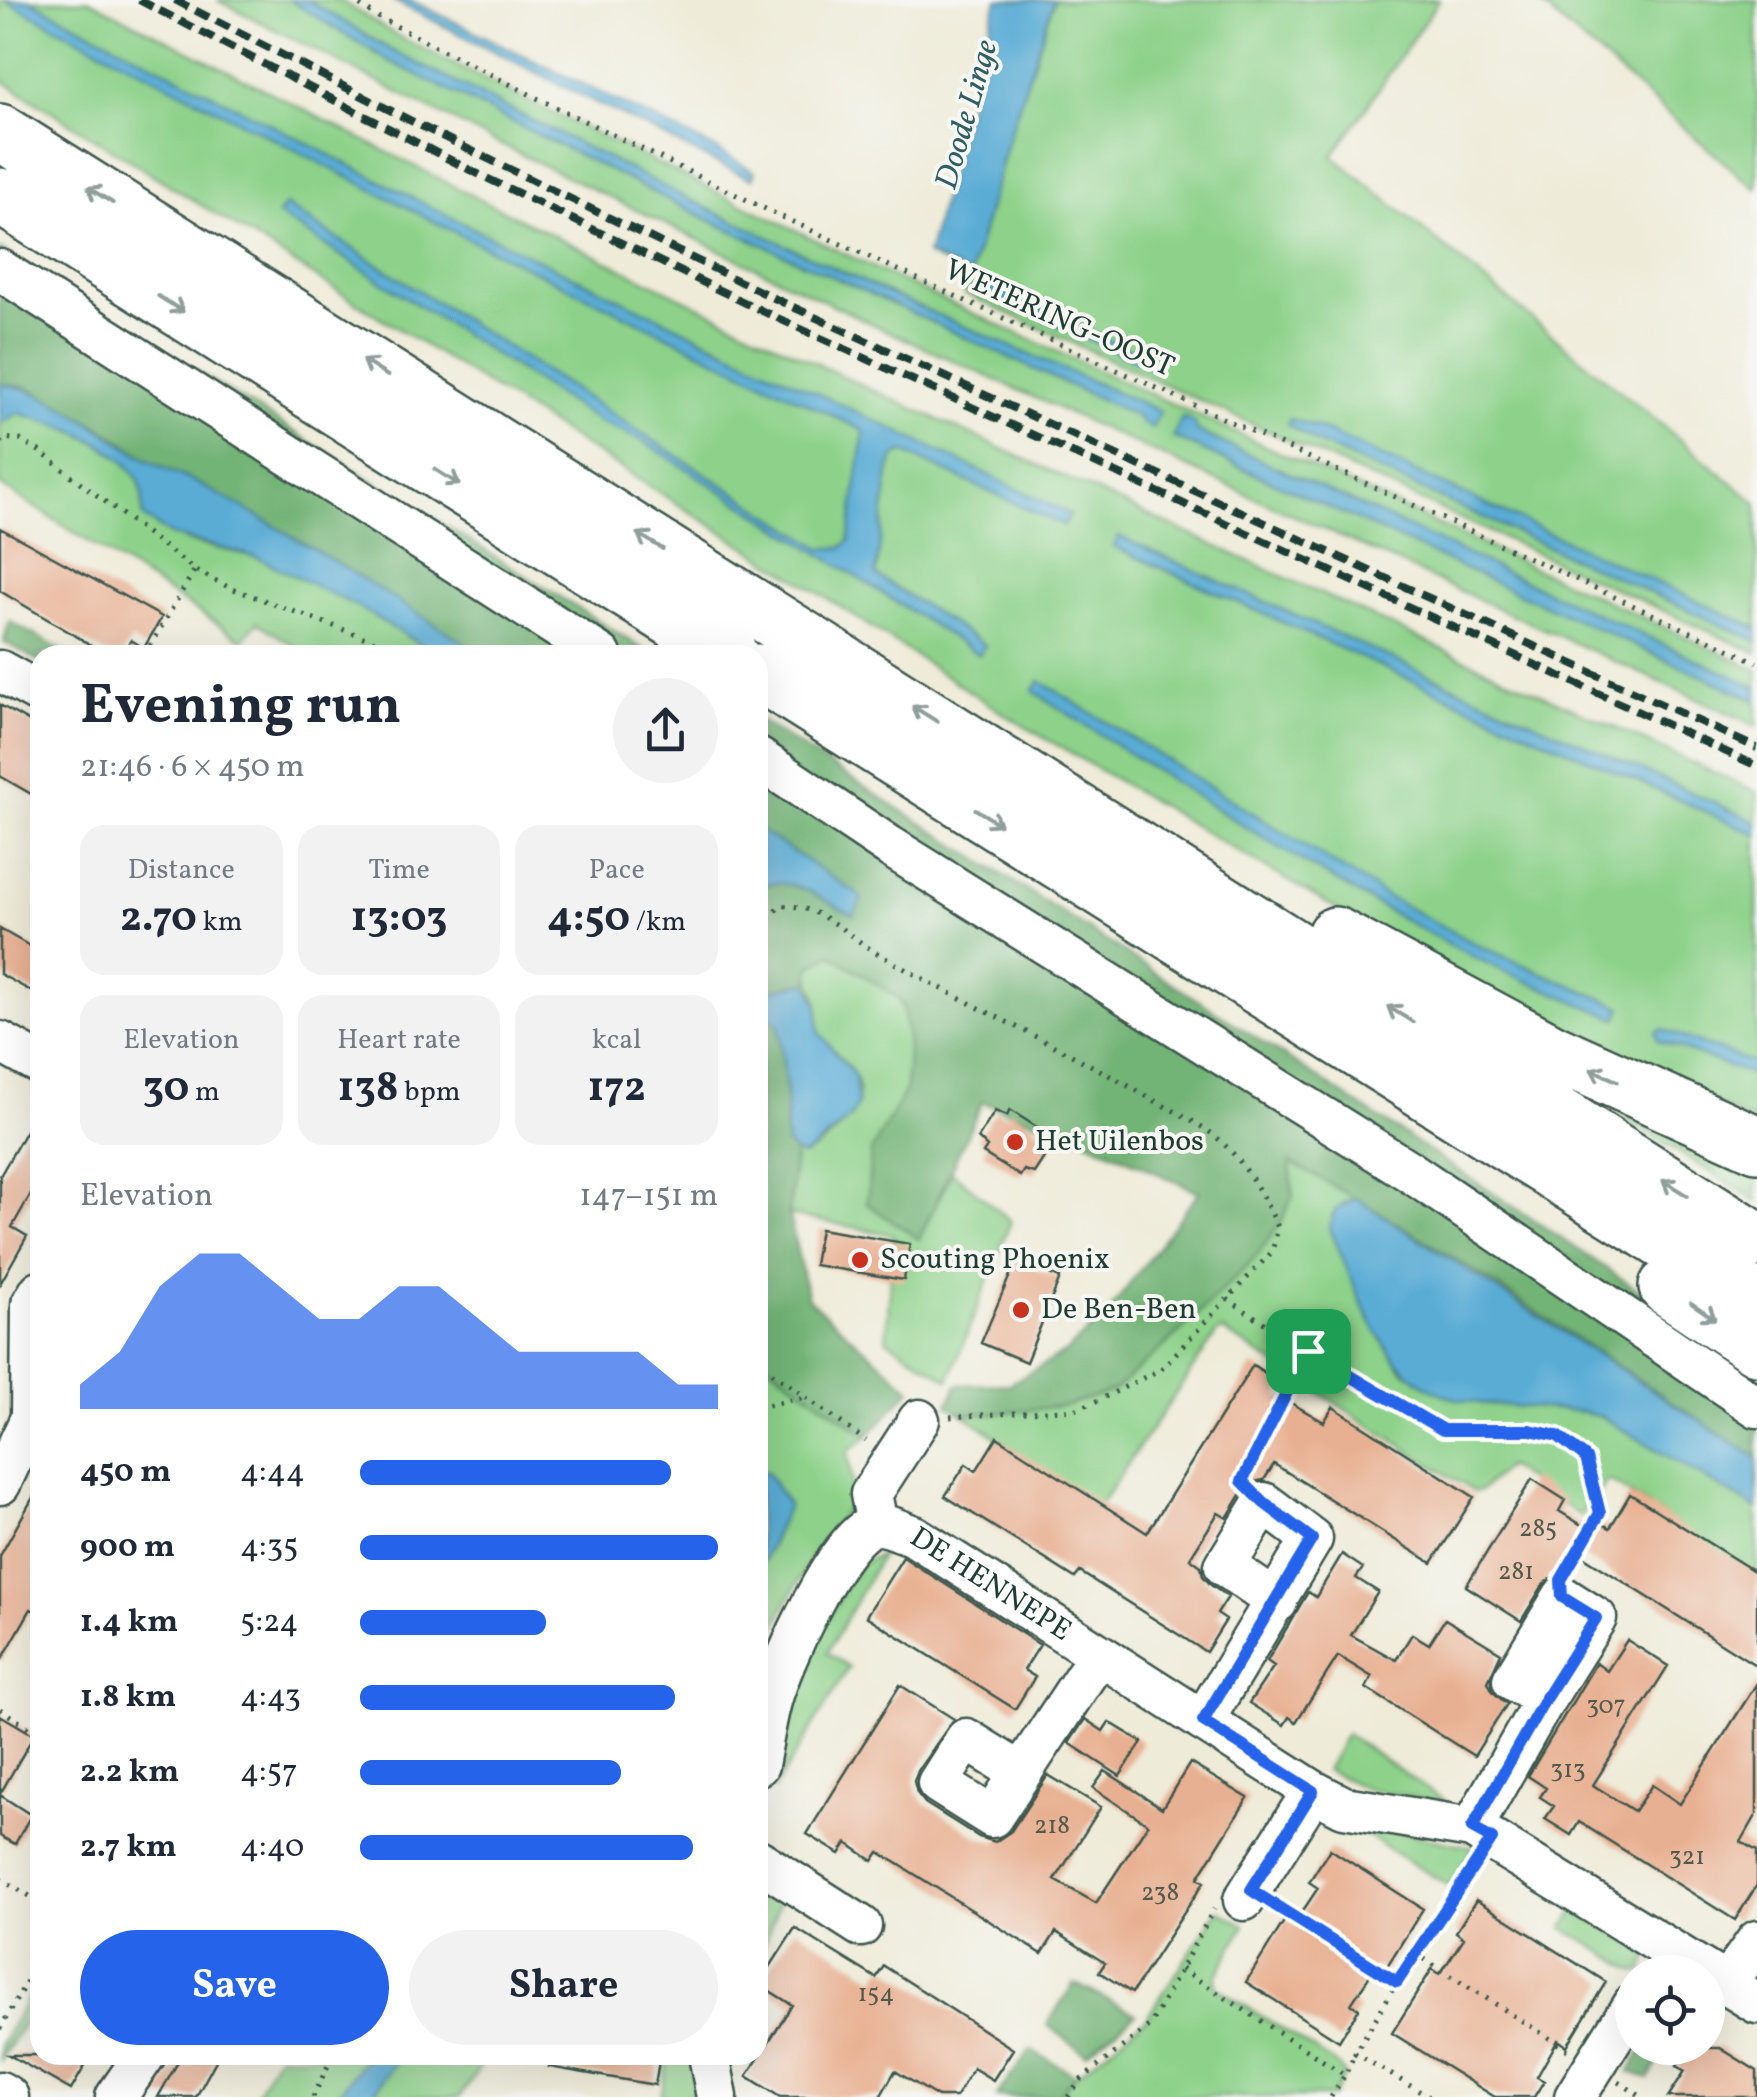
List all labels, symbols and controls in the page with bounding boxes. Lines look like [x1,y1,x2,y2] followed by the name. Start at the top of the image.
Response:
[926,35,1010,195] water label: Doode Linge
[86,184,115,205] one-way arrow
[937,249,1181,389] street label: WETERING-OOST
[157,294,185,314] one-way arrow
[361,357,390,378] one-way arrow
[432,467,461,487] one-way arrow
[637,530,665,551] one-way arrow
[80,670,401,746] text: Evening run
[613,678,718,783] button: share
[912,703,940,724] one-way arrow
[80,746,305,790] text: 21:46 · 6 × 450 m
[973,807,1002,827] one-way arrow
[128,851,235,890] text: Distance
[368,851,430,890] text: Time
[589,851,645,890] text: Pace
[120,890,197,949] text: 2.70
[350,890,448,949] text: 13:03
[547,890,630,949] text: 4:50
[197,903,243,942] text: km
[630,903,686,942] text: /km
[1386,1004,1415,1025] one-way arrow
[123,1021,240,1060] text: Elevation
[337,1021,461,1060] text: Heart rate
[592,1021,642,1060] text: kcal
[143,1060,189,1119] text: 30
[338,1060,399,1119] text: 138
[587,1060,646,1119] text: 172
[1590,1065,1620,1084] one-way arrow
[189,1073,220,1112] text: m
[399,1073,460,1112] text: bpm
[1035,1121,1204,1163] place label: Het Uilenbos
[1004,1131,1026,1153] marker: Het Uilenbos
[80,1175,213,1219] text: Elevation
[579,1175,718,1219] text: 147–151 m
[1661,1178,1689,1198] one-way arrow
[880,1239,1110,1281] place label: Scouting Phoenix
[849,1249,871,1271] marker: Scouting Phoenix
[1041,1289,1196,1331] place label: De Ben-Ben
[1010,1299,1032,1321] marker: De Ben-Ben
[1688,1300,1717,1321] one-way arrow
[1266,1309,1351,1394] pin
[1281,1324,1336,1379] icon: arrive
[80,1451,171,1495] text: 450 m
[240,1451,305,1495] text: 4:44
[1519,1512,1557,1547] house number: 285
[901,1517,1079,1652] street label: DE HENNEPE
[80,1526,175,1570] text: 900 m
[240,1526,298,1570] text: 4:35
[1498,1555,1534,1590] house number: 281
[80,1601,178,1645] text: 1.4 km
[240,1601,298,1645] text: 5:24
[80,1676,176,1720] text: 1.8 km
[240,1676,301,1720] text: 4:43
[1586,1689,1626,1724] house number: 307
[80,1751,179,1795] text: 2.2 km
[240,1751,298,1795] text: 4:57
[1550,1753,1586,1788] house number: 313
[1034,1809,1070,1844] house number: 218
[80,1826,177,1870] text: 2.7 km
[240,1826,304,1870] text: 4:40
[1669,1840,1705,1875] house number: 321
[1141,1876,1179,1911] house number: 238
[80,1930,389,2045] button: Save
[409,1930,718,2045] button: Share
[1615,1955,1725,2065] map controls
[1615,1955,1725,2065] button: locate
[858,1977,894,2012] house number: 154

